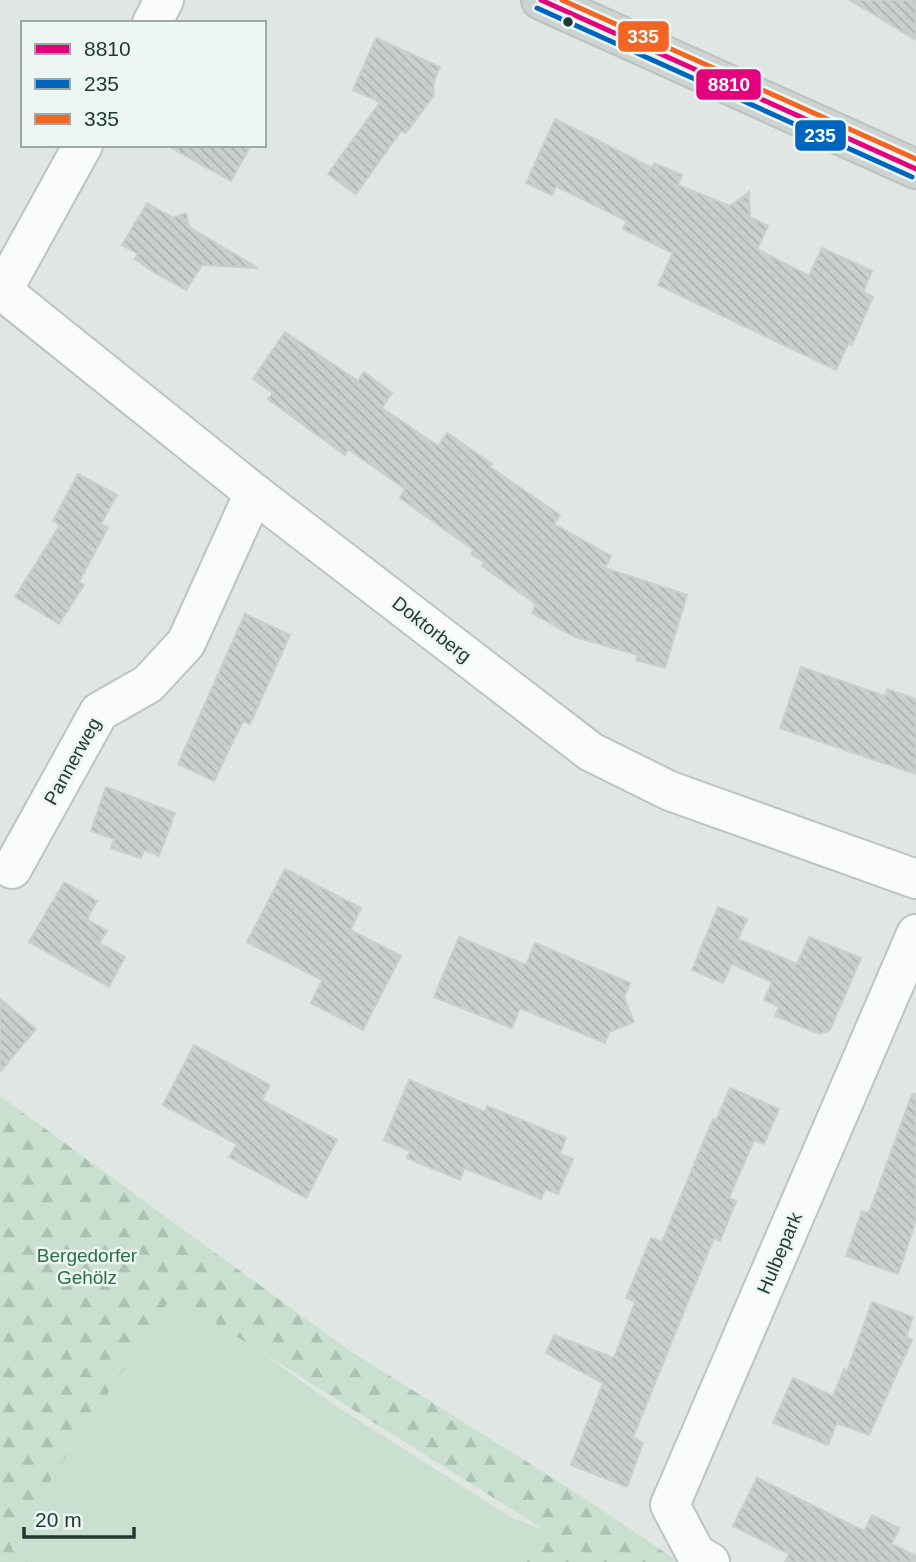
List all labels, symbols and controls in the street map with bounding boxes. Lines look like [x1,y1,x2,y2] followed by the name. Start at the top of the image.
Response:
[561,15,575,29] unlabelled marker
[617,20,670,53] line badge: 335
[21,21,266,147] legend
[627,26,659,47] text: 335
[84,37,131,60] text: 8810
[695,68,762,101] line badge: 8810
[84,72,119,95] text: 235
[708,74,750,95] text: 8810
[84,107,119,130] text: 335
[794,119,847,152] line badge: 235
[804,125,836,146] text: 235
[388,592,475,667] street label: Doktorberg
[40,714,105,808] street label: Pannerweg
[753,1209,806,1297] street label: Hulbepark
[37,1245,138,1288] park label: Bergedorfer Gehölz
[24,1496,135,1540] scale bar
[35,1508,82,1531] text: 20 m

